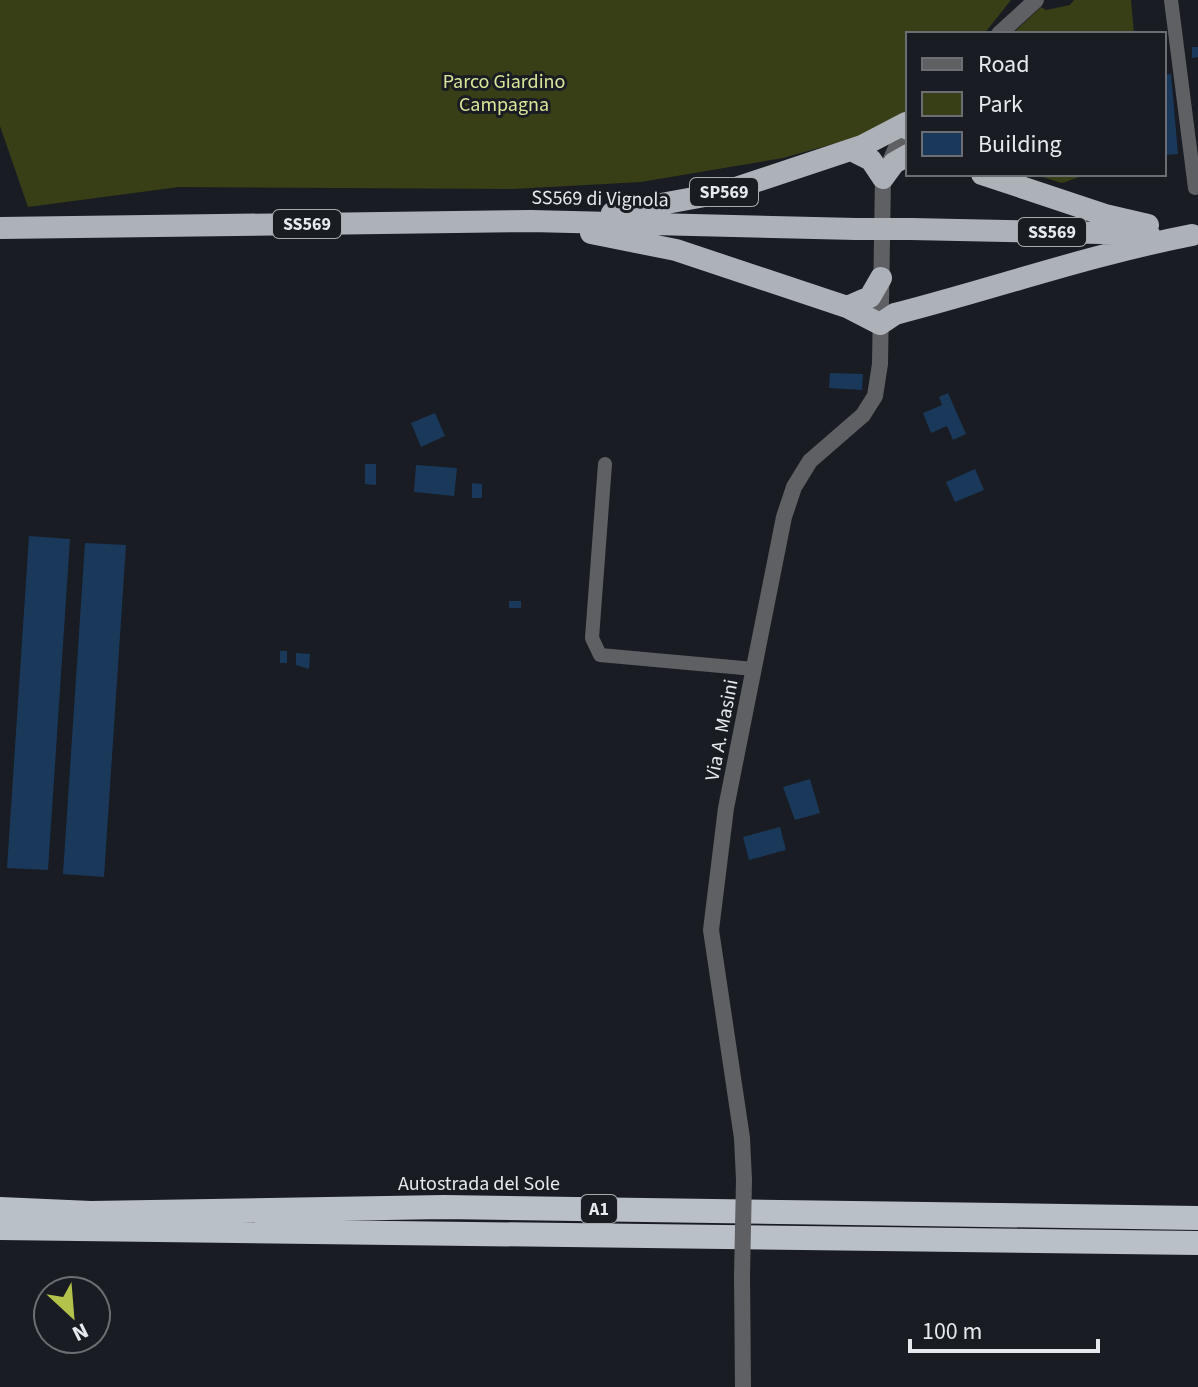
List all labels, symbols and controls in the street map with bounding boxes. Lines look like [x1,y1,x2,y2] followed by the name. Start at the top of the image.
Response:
[906,32,1166,176] legend
[978,47,1030,82] text: Road
[443,68,565,119] park label: Parco Giardino Campagna
[978,87,1023,122] text: Park
[978,127,1062,162] text: Building
[690,178,758,206] road number: SP569
[531,184,669,214] street label: SS569 di Vignola
[273,210,341,238] road number: SS569
[1018,218,1086,246] road number: SS569
[698,677,746,783] street label: Via A. Masini
[398,1170,560,1198] street label: Autostrada del Sole
[581,1195,617,1223] road number: A1
[32,1275,112,1355] north arrow
[910,1303,1098,1353] scale bar
[67,1314,94,1350] text: N
[922,1314,982,1349] text: 100 m

